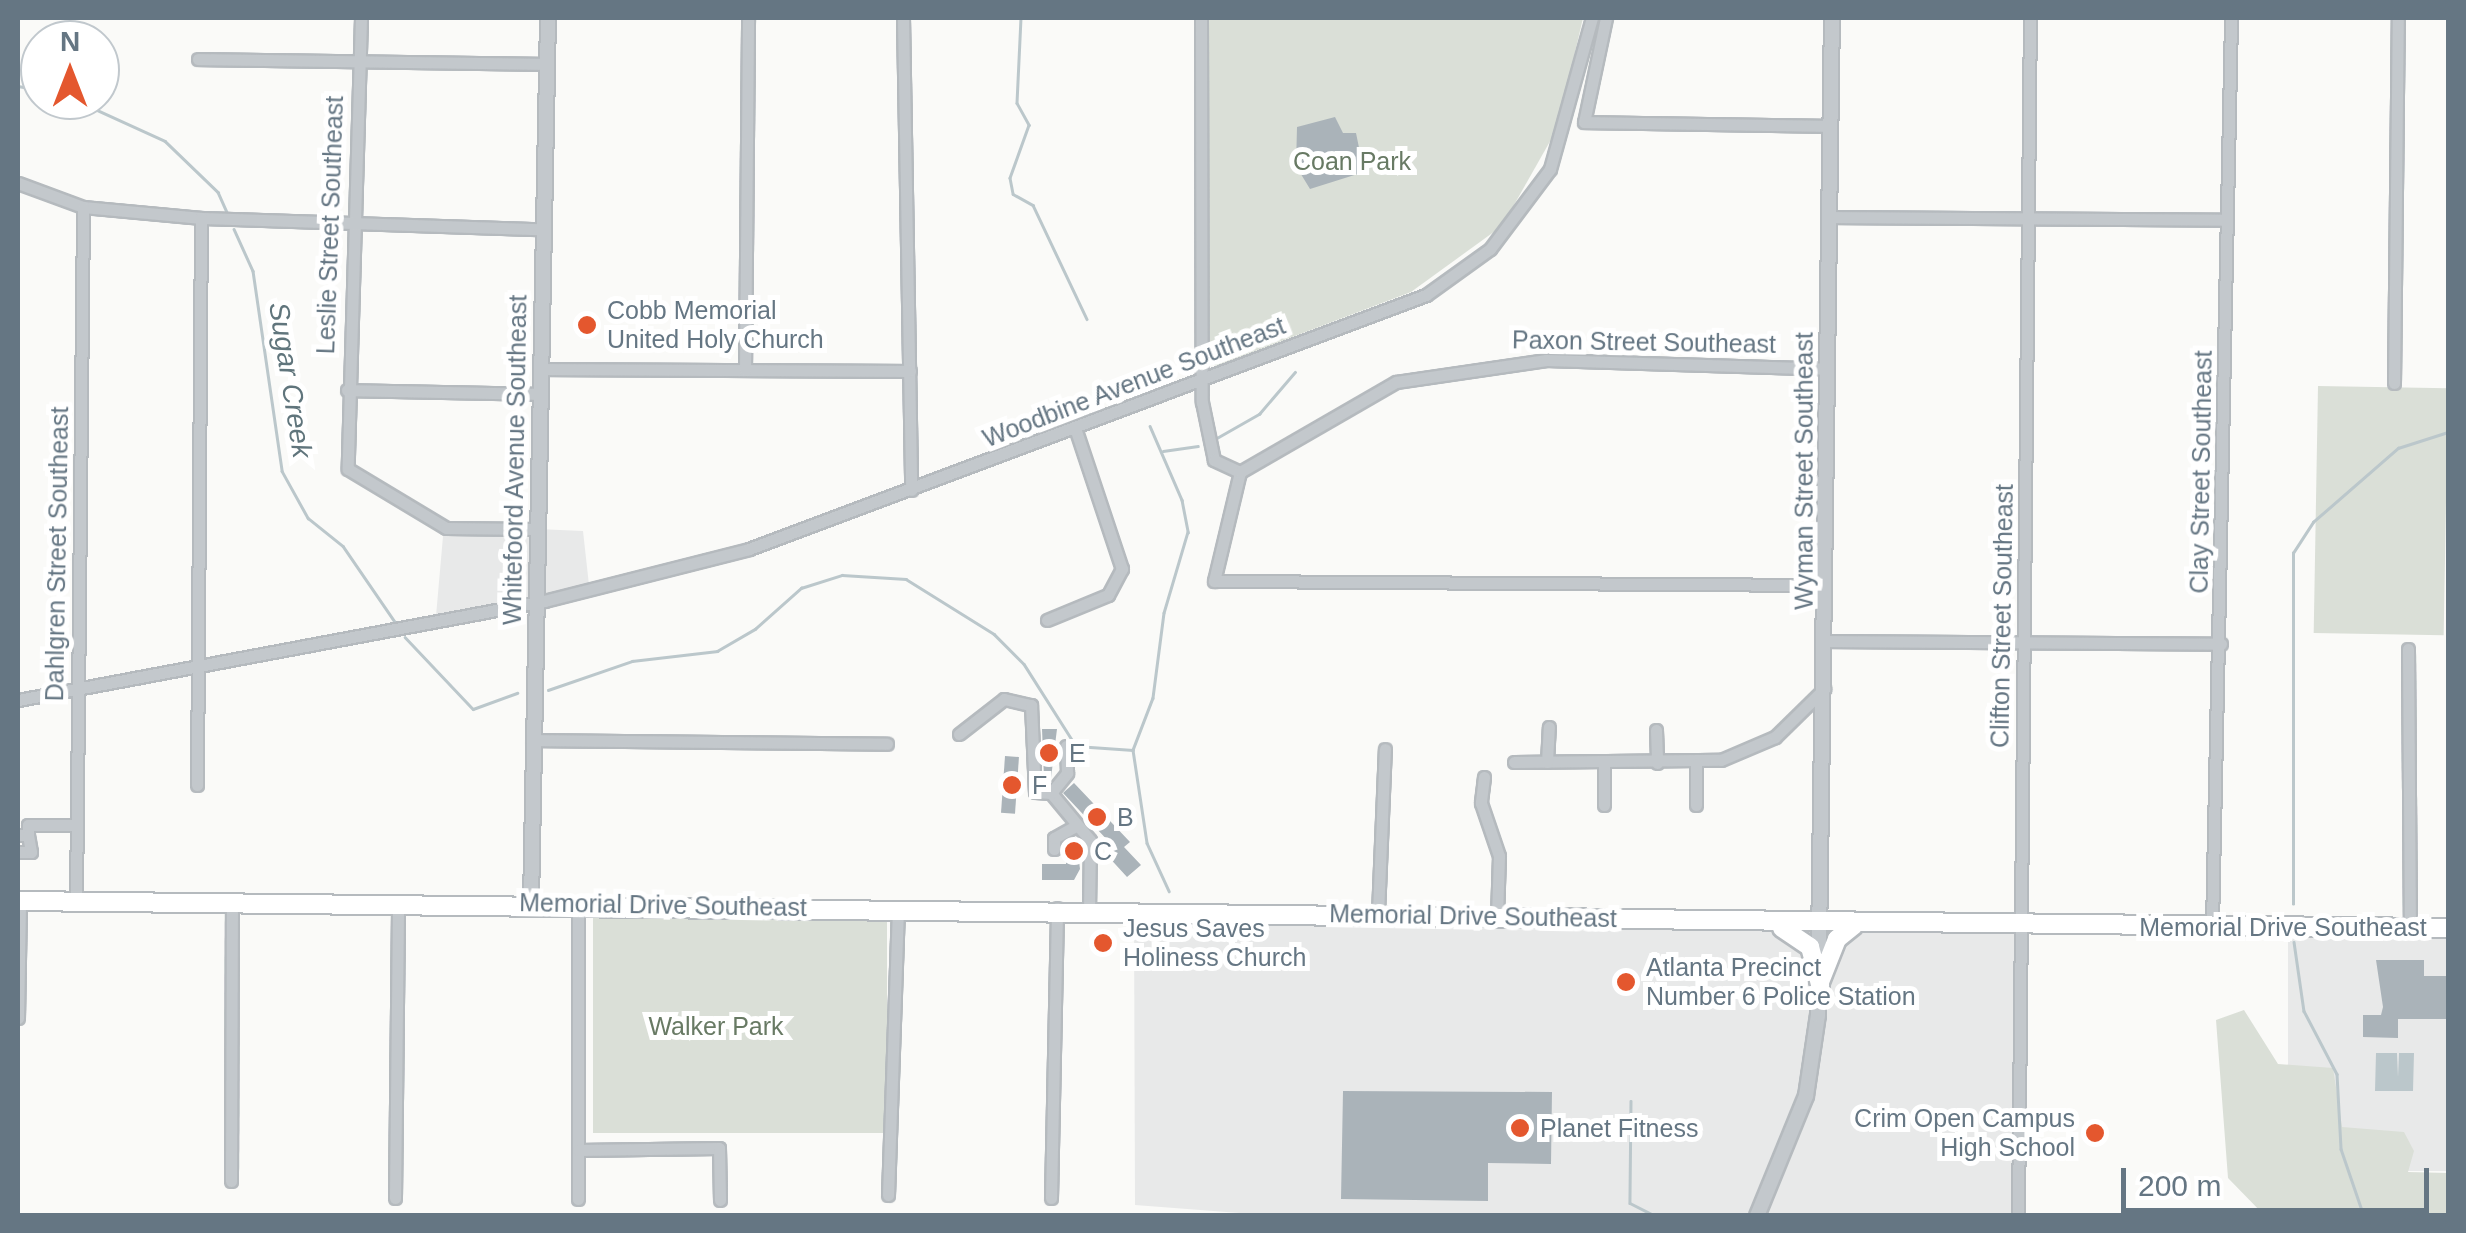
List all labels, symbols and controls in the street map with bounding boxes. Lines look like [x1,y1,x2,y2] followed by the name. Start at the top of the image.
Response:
[20,20,120,120] north arrow
[60,26,80,57] text: N
[310,95,350,355] street label: Leslie Street Southeast
[1293,146,1411,176] park label: Coan Park
[497,294,533,626] street label: Whitefoord Avenue Southeast
[607,296,824,355] place label: Cobb Memorial United Holy Church
[261,300,319,460] water label: Sugar Creek
[978,310,1290,454] street label: Woodbine Avenue Southeast
[576,314,598,336] marker: Cobb Memorial United Holy Church
[1512,325,1776,359] street label: Paxon Street Southeast
[1789,332,1819,610] street label: Wyman Street Southeast
[2184,350,2218,594] street label: Clay Street Southeast
[39,406,75,702] street label: Dahlgren Street Southeast
[1985,484,2019,748] street label: Clifton Street Southeast
[1069,738,1086,768] place label: E
[1038,742,1060,764] marker: E
[1032,770,1047,800] place label: F
[1001,774,1023,796] marker: F
[1117,802,1134,832] place label: B
[1086,806,1108,828] marker: B
[1094,836,1112,866] place label: C
[1063,840,1085,862] marker: C
[519,887,807,923] street label: Memorial Drive Southeast
[1329,898,1617,934] street label: Memorial Drive Southeast
[2139,912,2427,942] street label: Memorial Drive Southeast
[1123,914,1306,973] place label: Jesus Saves Holiness Church
[1092,932,1114,954] marker: Jesus Saves Holiness Church
[1646,953,1916,1012] place label: Atlanta Precinct Number 6 Police Station
[1615,971,1637,993] marker: Atlanta Precinct Number 6 Police Station
[648,1011,784,1041] park label: Walker Park
[1854,1104,2075,1163] place label: Crim Open Campus High School
[1540,1113,1698,1143] place label: Planet Fitness
[1509,1117,1531,1139] marker: Planet Fitness
[2084,1122,2106,1144] marker: Crim Open Campus High School
[2126,1148,2434,1210] scale bar
[2138,1169,2221,1202] text: 200 m

